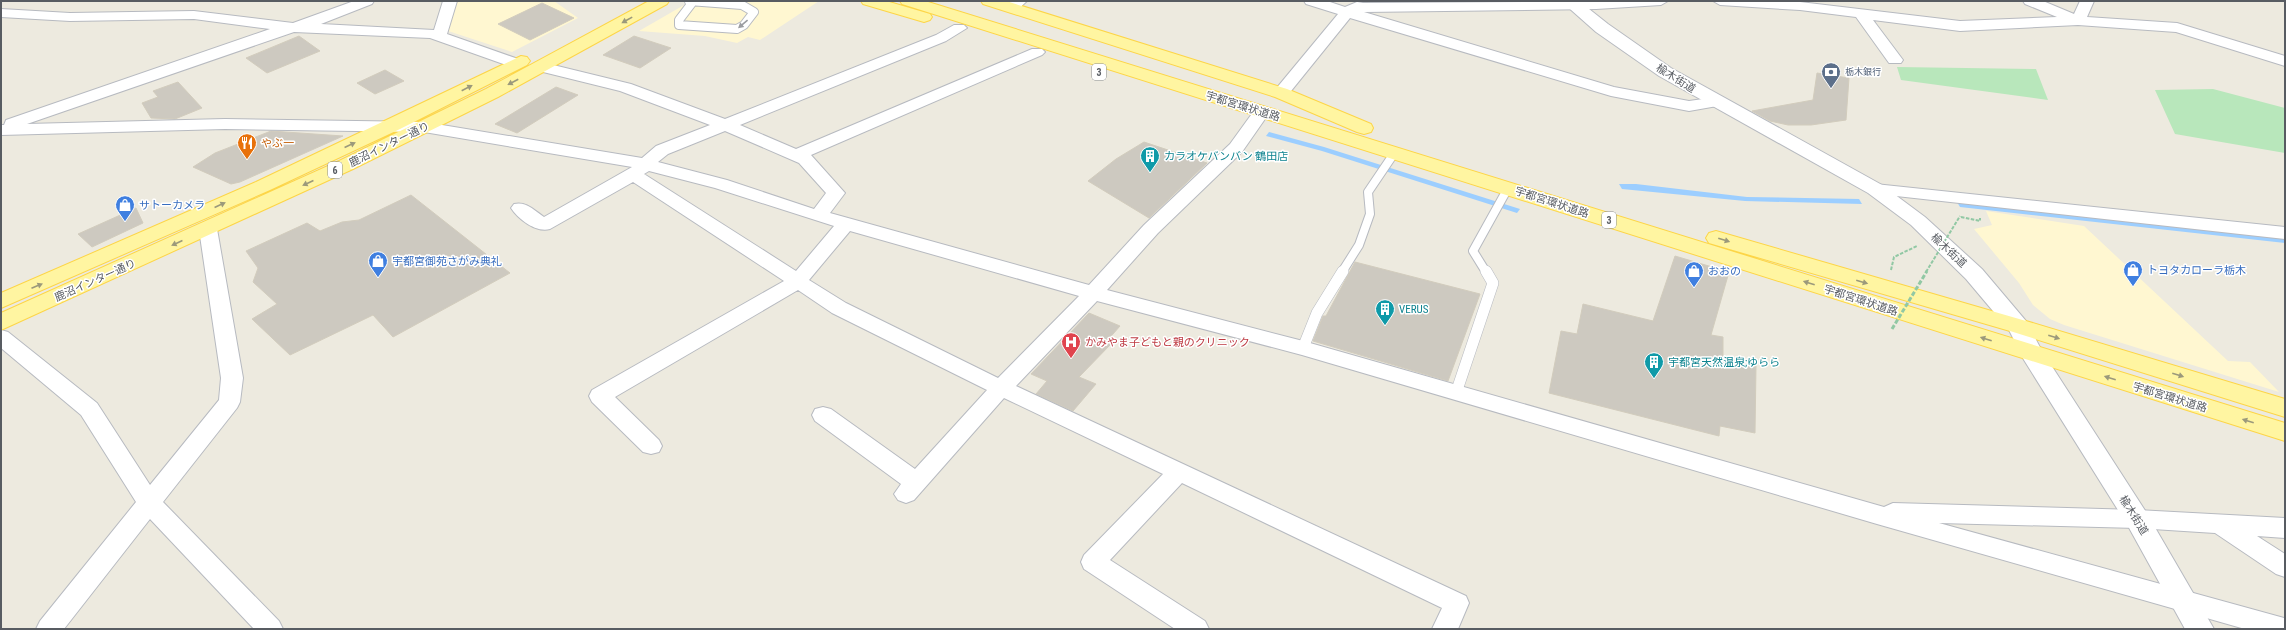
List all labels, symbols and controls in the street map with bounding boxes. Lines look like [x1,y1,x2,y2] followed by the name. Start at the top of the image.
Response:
[621,16,633,23] one-way arrow
[737,20,748,29] one-way arrow
[1654,61,1698,96] street label: 楡木街道
[1820,61,1842,89] bank icon: 栃木銀行
[1092,64,1106,80] road number: 3
[1845,67,1881,77] place label: 栃木銀行
[507,78,519,85] one-way arrow
[462,85,473,91] one-way arrow
[1204,89,1282,124] street label: 宇都宮環状道路
[347,119,432,170] street label: 鹿沼インター通り
[236,132,258,160] restaurant icon: やぶ一
[261,137,294,150] place label: やぶ一
[345,142,356,148] one-way arrow
[1139,145,1161,173] building icon: カラオケバンバン 鶴田店
[1164,150,1288,163] place label: カラオケバンバン 鶴田店
[328,162,342,178] road number: 6
[303,180,314,186] one-way arrow
[1513,184,1590,221] street label: 宇都宮環状道路
[114,194,136,222] shop icon: サトーカメラ
[139,199,205,212] place label: サトーカメラ
[214,202,226,208] one-way arrow
[1602,212,1616,228] road number: 3
[1928,231,1969,270] street label: 楡木街道
[1718,237,1730,243] one-way arrow
[172,240,183,246] one-way arrow
[367,250,389,278] shop icon: 宇都宮御苑さがみ典礼
[392,255,502,268] place label: 宇都宮御苑さがみ典礼
[52,257,138,304] street label: 鹿沼インター通り
[2122,259,2144,287] shop icon: トヨタカローラ栃木
[1683,260,1705,288] shop icon: おおの
[2147,264,2246,277] place label: トヨタカローラ栃木
[1708,265,1741,278] place label: おおの
[1856,279,1868,285] one-way arrow
[1802,280,1814,286] one-way arrow
[1822,282,1899,319] street label: 宇都宮環状道路
[31,283,42,289] one-way arrow
[1374,298,1396,326] building icon: VERUS
[1399,303,1429,316] place label: VERUS
[1060,331,1082,359] hospital icon: かみやま子どもと親のクリニック
[2048,334,2060,340] one-way arrow
[1085,336,1250,349] place label: かみやま子どもと親のクリニック
[1980,336,1992,342] one-way arrow
[1643,351,1665,379] building icon: 宇都宮天然温泉;ゆらら
[1668,356,1780,369] place label: 宇都宮天然温泉;ゆらら
[2172,372,2184,378] one-way arrow
[2104,375,2116,381] one-way arrow
[2131,380,2209,415] street label: 宇都宮環状道路
[2241,418,2253,424] one-way arrow
[2116,493,2151,537] street label: 楡木街道

